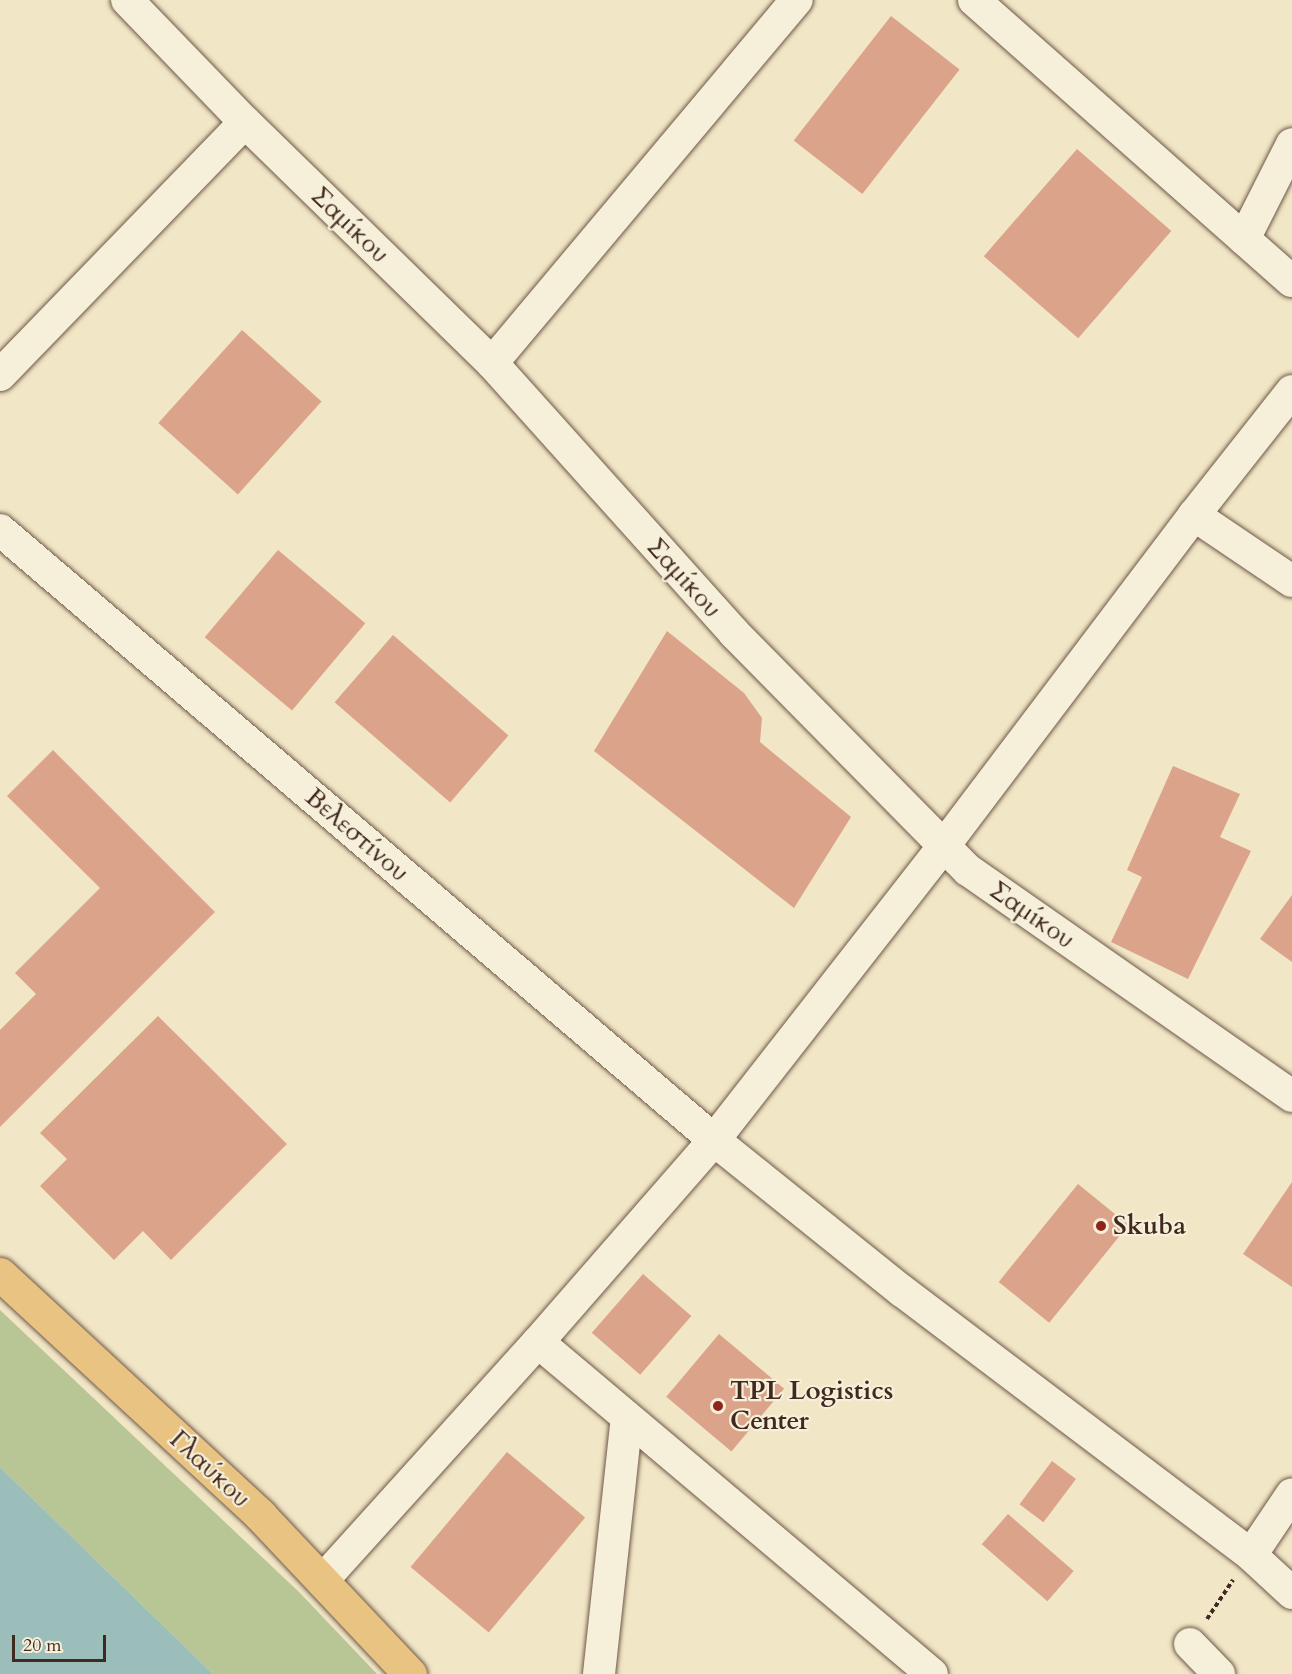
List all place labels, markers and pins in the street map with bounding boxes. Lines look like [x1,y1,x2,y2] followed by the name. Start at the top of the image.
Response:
[1113,1210,1186,1242] place label: Skuba
[1094,1219,1108,1233] marker: Skuba
[730,1375,893,1436] place label: TPL Logistics Center
[711,1399,725,1413] marker: TPL Logistics Center

